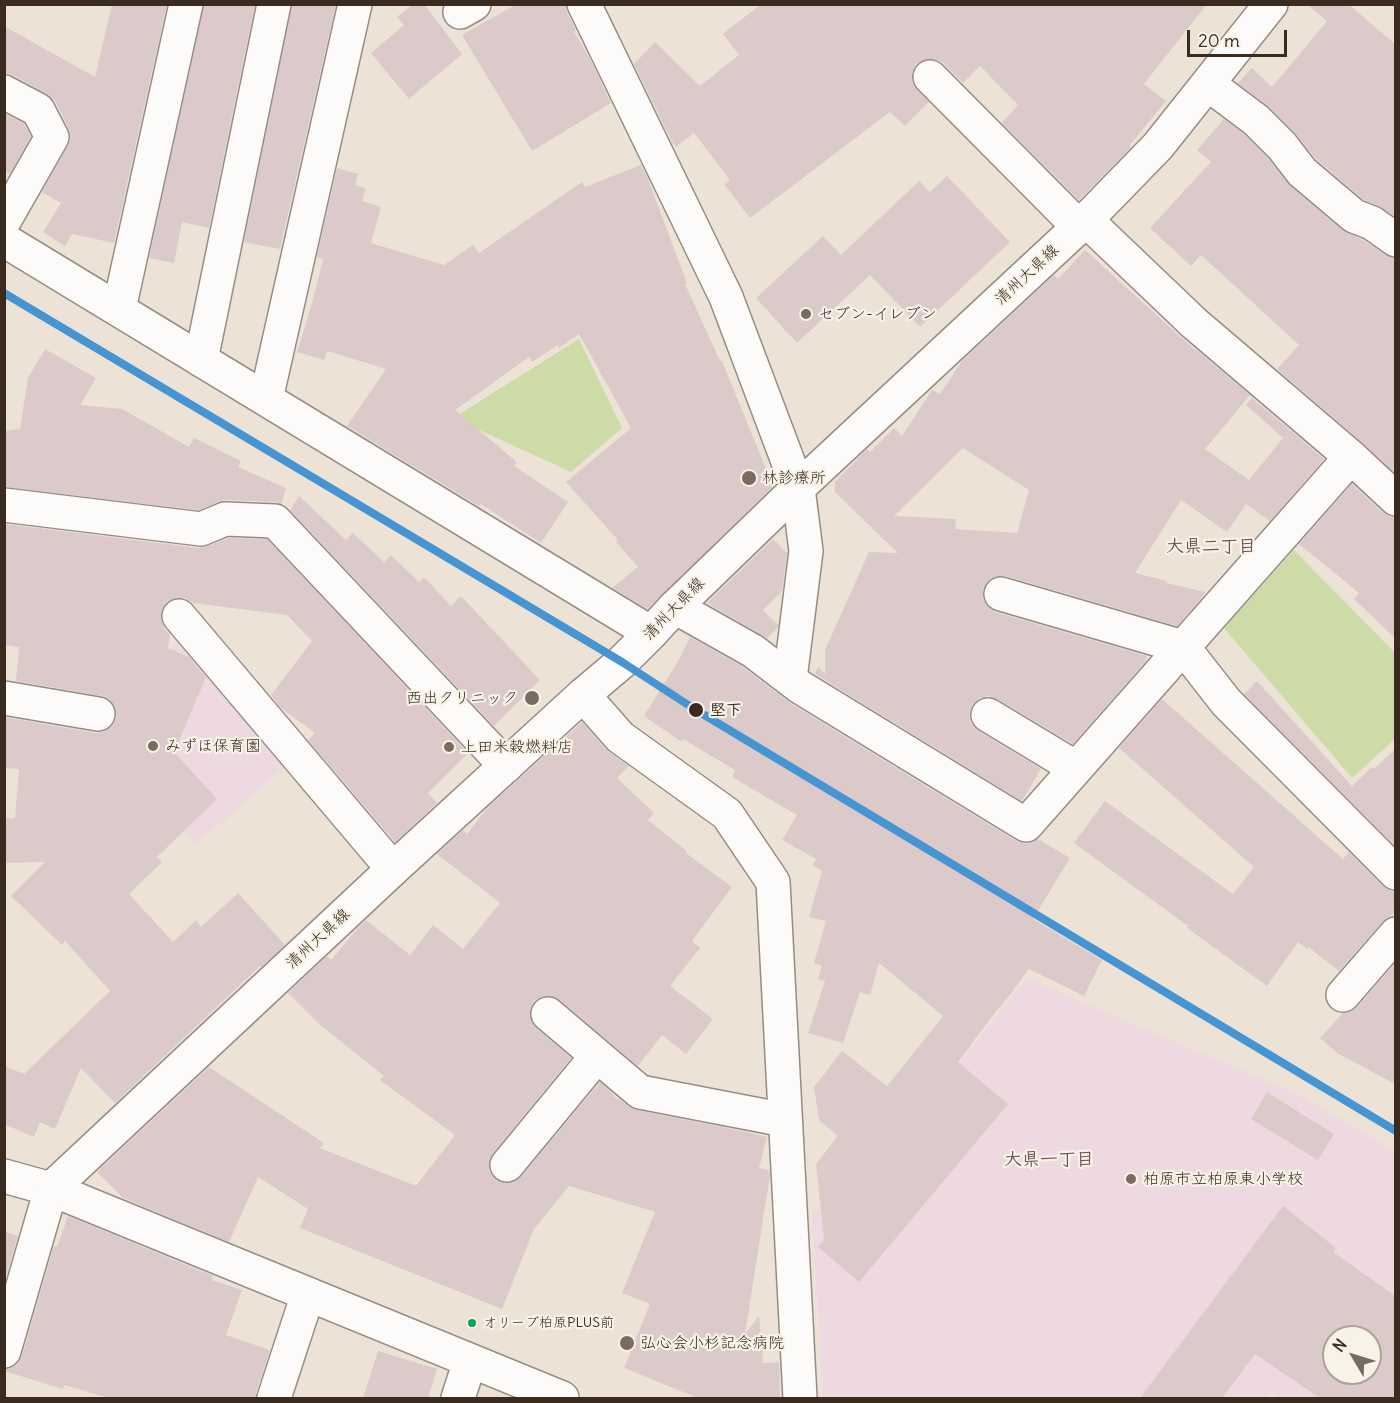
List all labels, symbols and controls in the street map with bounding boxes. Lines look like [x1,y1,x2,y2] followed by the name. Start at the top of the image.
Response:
[1190,18,1290,56] scale bar
[1198,29,1240,52] text: 20 m
[991,241,1063,309] street label: 清州大県線
[818,304,937,324] place label: セブン-イレブン
[799,307,813,321] marker: セブン-イレブン
[762,468,826,488] place label: 林診療所
[740,469,758,487] marker: 林診療所
[1166,536,1256,558] district label: 大県二丁目
[639,574,709,644] street label: 清州大県線
[406,688,518,708] place label: 西出クリニック
[523,689,541,707] marker: 西出クリニック
[710,700,742,720] place label: 堅下
[687,701,705,719] marker: 堅下
[165,736,261,756] place label: みずほ保育園
[461,737,573,757] place label: 上田米穀燃料店
[146,739,160,753] marker: みずほ保育園
[442,740,456,754] marker: 上田米穀燃料店
[282,905,354,973] street label: 清州大県線
[1004,1149,1094,1171] district label: 大県一丁目
[1143,1169,1303,1189] place label: 柏原市立柏原東小学校
[1124,1172,1138,1186] marker: 柏原市立柏原東小学校
[483,1315,614,1331] place label: オリーブ柏原PLUS前
[466,1317,478,1329] marker: オリーブ柏原PLUS前
[1322,1325,1382,1385] north arrow
[640,1333,784,1353] place label: 弘心会小杉記念病院
[618,1334,636,1352] marker: 弘心会小杉記念病院
[1328,1335,1351,1356] text: N

